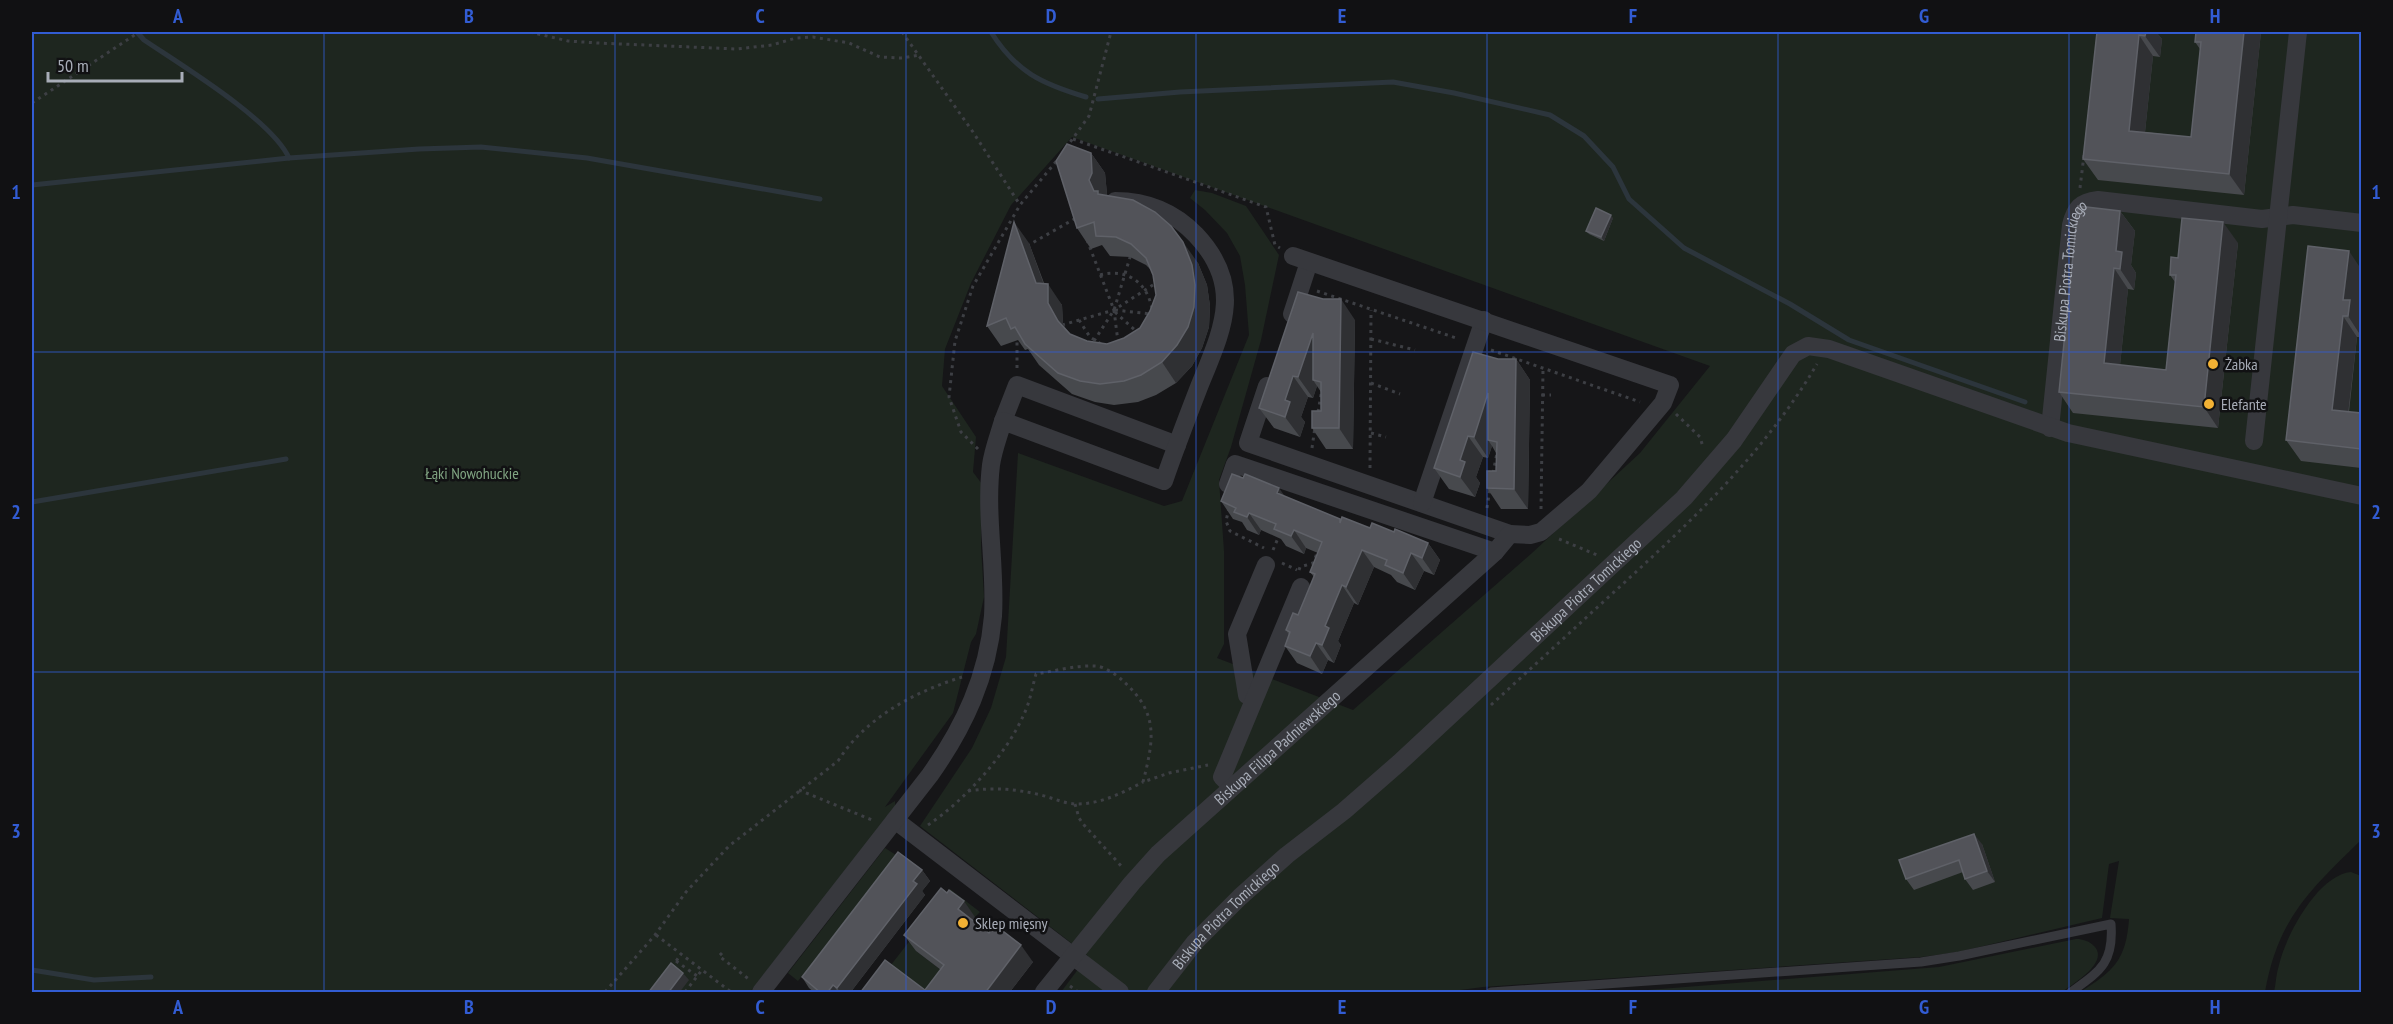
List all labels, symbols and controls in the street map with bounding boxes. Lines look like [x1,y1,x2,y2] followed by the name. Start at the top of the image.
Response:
[172,3,184,29] text: A
[464,3,474,29] text: B
[755,3,765,29] text: C
[1046,3,1057,29] text: D
[1338,3,1346,29] text: E
[1629,3,1637,29] text: F
[1919,3,1929,29] text: G
[2210,3,2220,29] text: H
[48,45,182,83] scale bar
[57,54,89,77] text: 50 m
[11,179,21,205] text: 1
[2371,179,2381,205] text: 1
[2049,195,2091,343] street label: Biskupa Piotra Tomickiego
[2225,354,2258,374] place label: Żabka
[2206,357,2220,371] marker: Żabka
[2221,394,2267,414] place label: Elefante
[2202,397,2216,411] marker: Elefante
[425,463,519,483] park label: Łąki Nowohuckie
[11,499,21,525] text: 2
[2371,499,2381,525] text: 2
[1526,533,1645,646] street label: Biskupa Piotra Tomickiego
[1210,686,1344,809] street label: Biskupa Filipa Padniewskiego
[11,818,21,844] text: 3
[2371,818,2381,844] text: 3
[1168,857,1283,973] street label: Biskupa Piotra Tomickiego
[975,913,1048,933] place label: Sklep mięsny
[956,916,970,930] marker: Sklep mięsny
[172,994,184,1020] text: A
[464,994,474,1020] text: B
[755,994,765,1020] text: C
[1046,994,1057,1020] text: D
[1338,994,1346,1020] text: E
[1629,994,1637,1020] text: F
[1919,994,1929,1020] text: G
[2210,994,2220,1020] text: H

